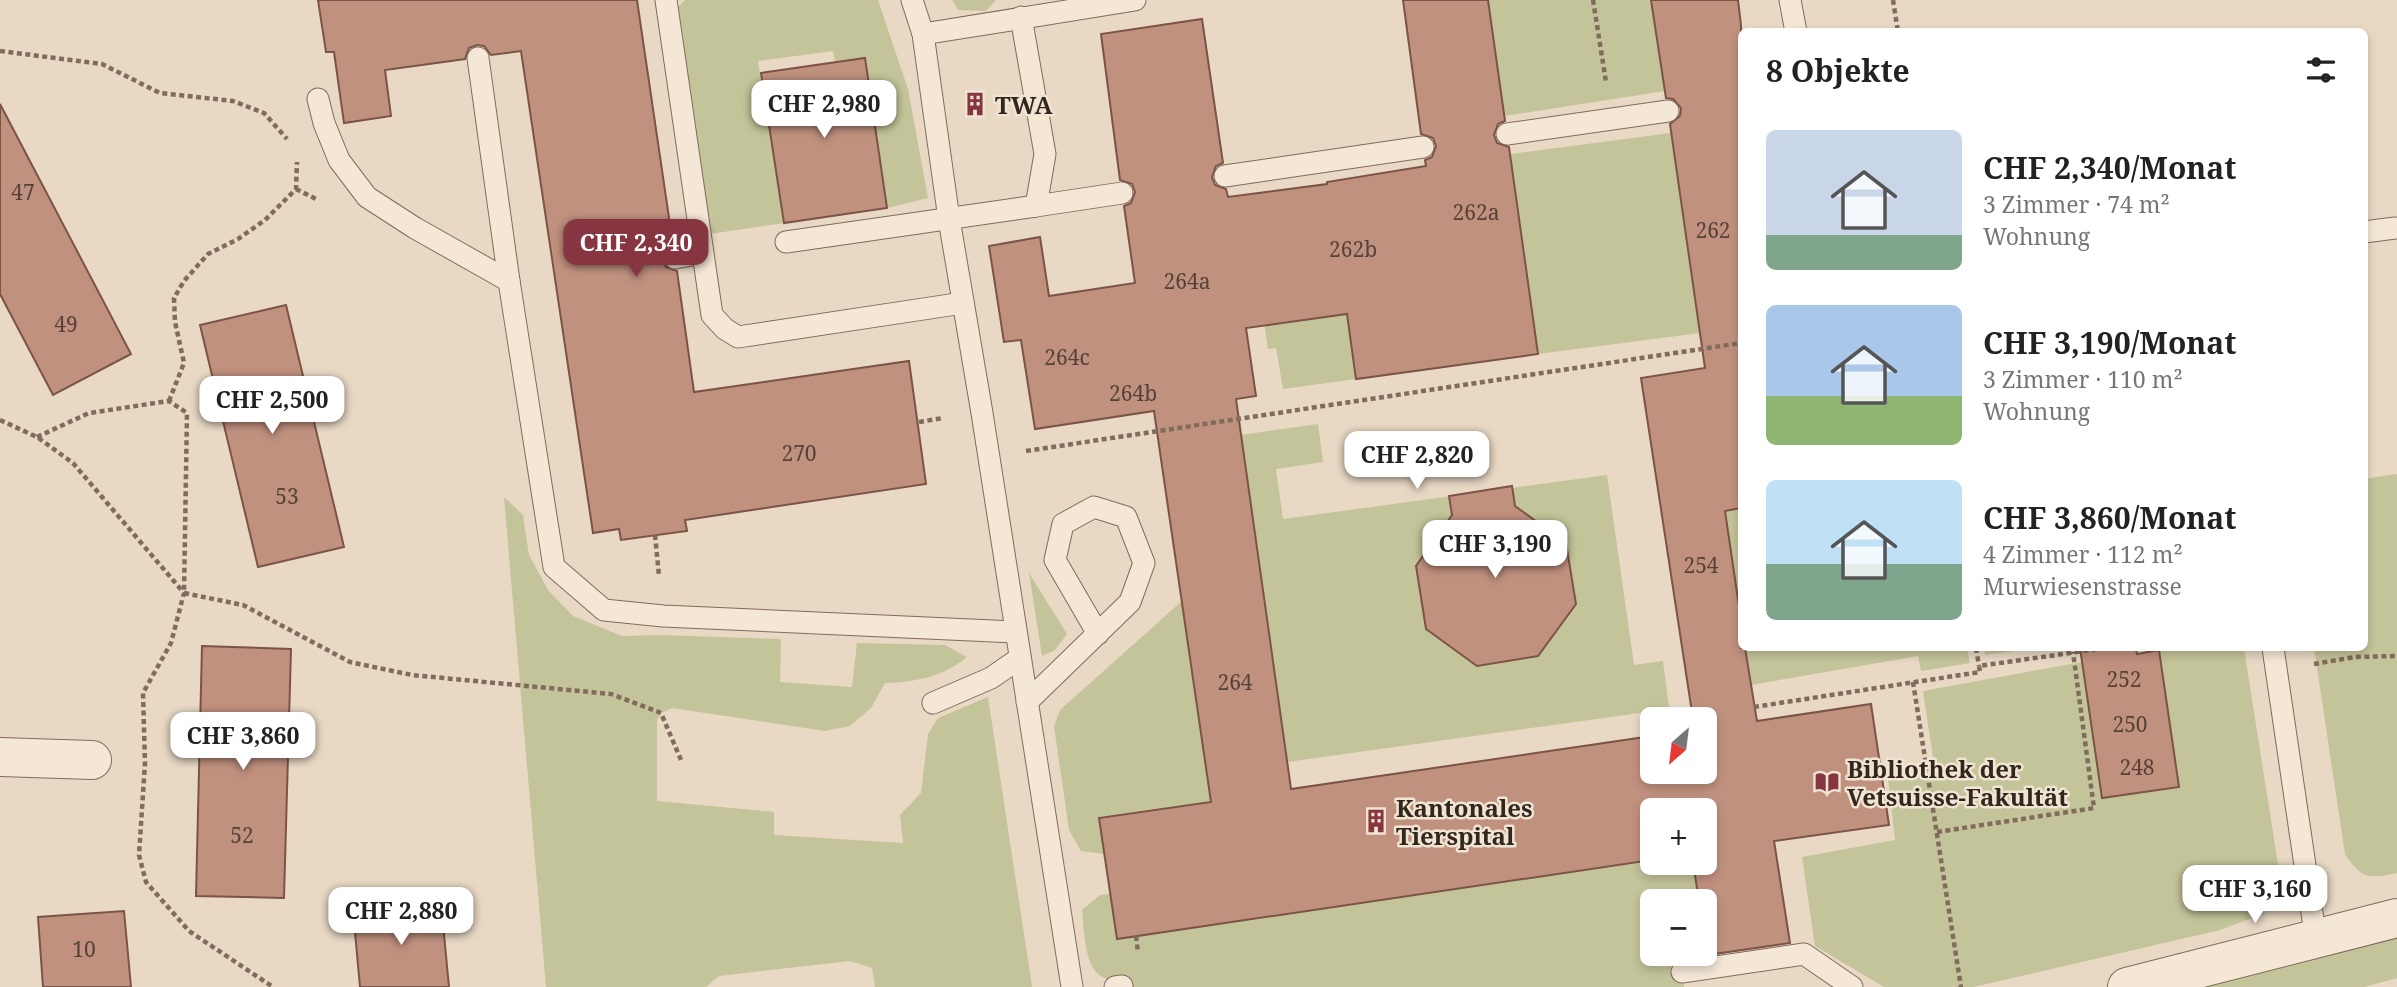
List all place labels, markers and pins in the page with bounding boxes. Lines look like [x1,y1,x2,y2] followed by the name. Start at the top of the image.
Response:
[744,80,904,140] pin: CHF 2,980
[995,88,1054,121] place label: TWA
[961,90,989,118] building icon: TWA
[556,219,716,279] pin: CHF 2,340
[192,376,352,436] pin: CHF 2,500
[1337,432,1497,491] pin: CHF 2,820
[1415,520,1575,580] pin: CHF 3,190
[163,712,323,772] pin: CHF 3,860
[1847,752,2068,813] place label: Bibliothek der Vetsuisse-Fakultät
[1813,768,1841,796] library icon: Bibliothek der Vetsuisse-Fakultät
[1396,791,1533,852] place label: Kantonales Tierspital
[1362,807,1390,835] building icon: Kantonales Tierspital
[2175,866,2335,925] pin: CHF 3,160
[321,888,481,947] pin: CHF 2,880

